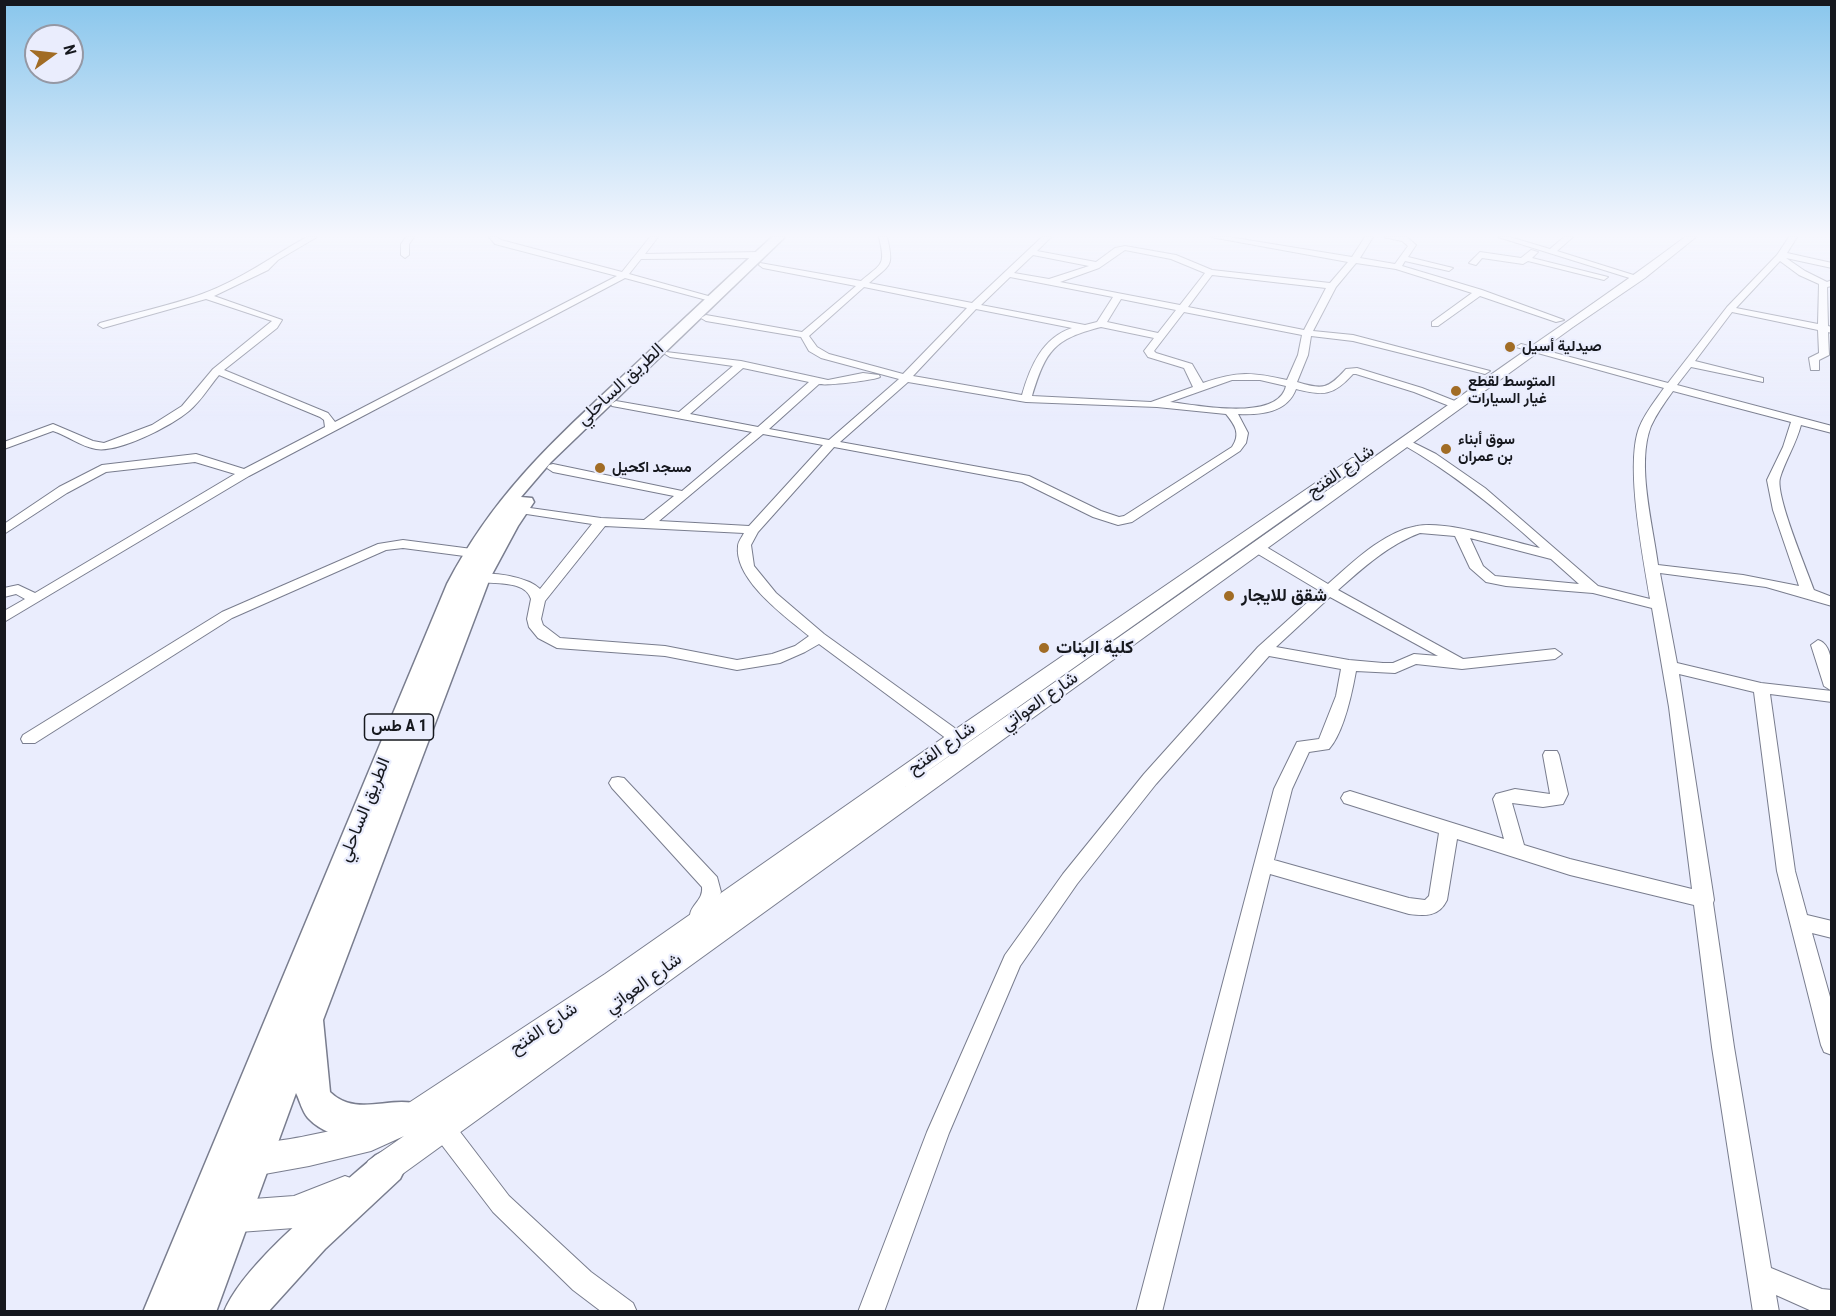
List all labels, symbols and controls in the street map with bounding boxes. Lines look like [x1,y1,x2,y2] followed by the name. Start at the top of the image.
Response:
[24,24,84,84] north arrow
[59,43,80,57] text: N
[1522,338,1602,356] place label: صيدلية أسيل
[573,339,669,431] street label: الطريق الساحلي
[1503,340,1517,354] marker: صيدلية أسيل
[1468,373,1555,408] place label: المتوسط لقطع غيار السيارات
[1449,384,1463,398] marker: المتوسط لقطع غيار السيارات
[1458,431,1515,466] place label: سوق أبناء بن عمران
[1303,441,1379,503] street label: شارع الفتح
[1439,442,1453,456] marker: سوق أبناء بن عمران
[612,459,692,477] place label: مسجد اكحيل
[593,461,607,475] marker: مسجد اكحيل
[1241,585,1327,607] place label: شقق للايجار
[1222,589,1236,603] marker: شقق للايجار
[1056,637,1134,659] place label: كلية البنات
[1037,641,1051,655] marker: كلية البنات
[997,668,1083,736] street label: شارع العواتي
[364,714,434,740] road number: طس A 1
[904,718,980,780] street label: شارع الفتح
[334,755,396,865] street label: الطريق الساحلي
[601,949,687,1019] street label: شارع العواتي
[506,998,582,1060] street label: شارع الفتح

